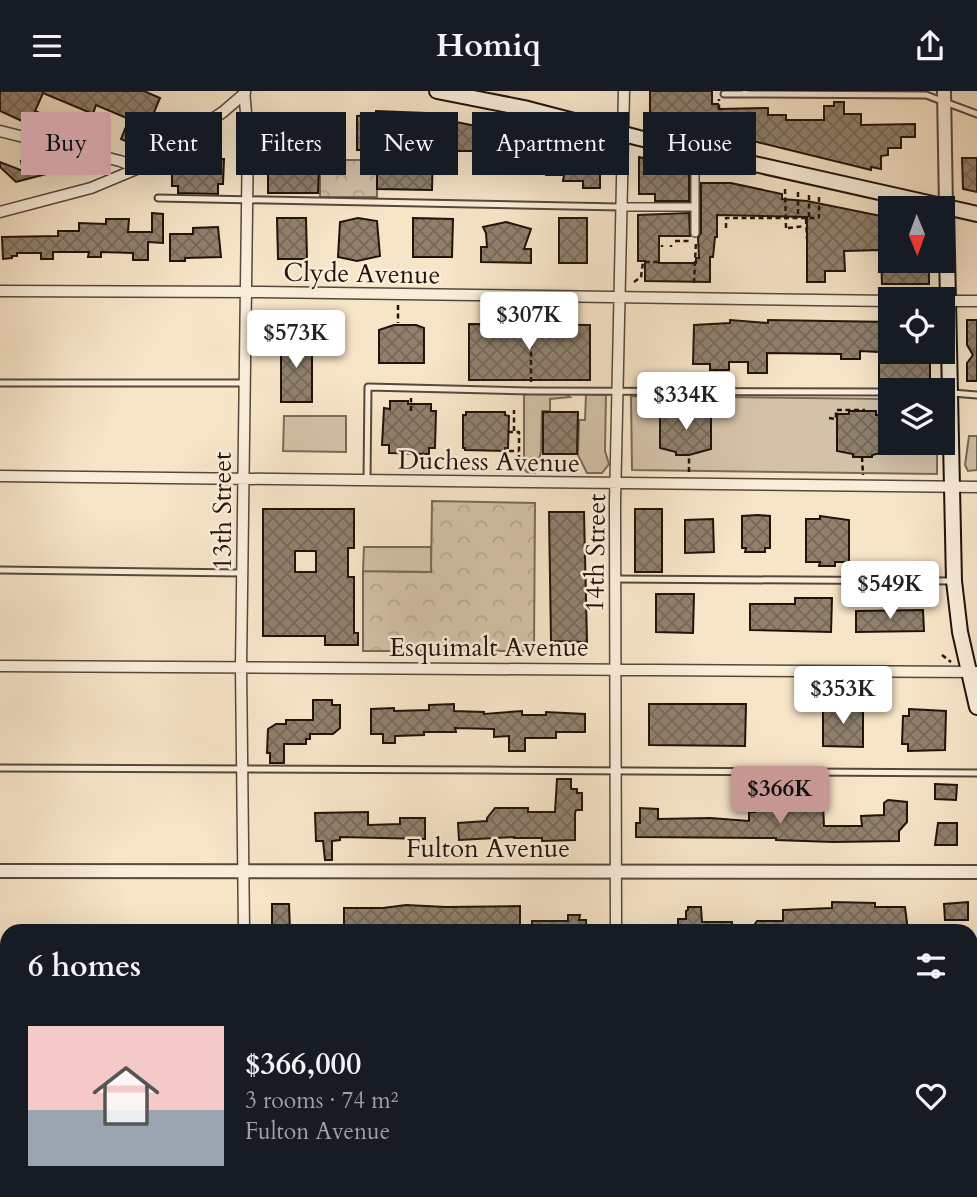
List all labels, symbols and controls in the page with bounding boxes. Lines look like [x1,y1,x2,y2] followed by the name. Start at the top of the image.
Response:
[436,24,541,68] text: Homiq
[28,27,66,65] icon: menu
[911,27,949,65] icon: share
[21,112,111,175] chip: Buy
[125,112,222,175] chip: Rent
[236,112,346,175] chip: Filters
[360,112,458,175] chip: New
[472,112,629,175] chip: Apartment
[643,112,756,175] chip: House
[878,196,956,273] north arrow
[878,196,955,455] map controls
[283,255,441,292] street label: Clyde Avenue
[878,287,955,364] button: locate
[480,293,578,352] pin: $307K
[496,299,562,330] text: $307K
[247,310,345,370] pin: $573K
[263,317,329,348] text: $573K
[637,373,735,432] pin: $334K
[878,378,955,455] button: layers
[653,379,719,410] text: $334K
[398,442,580,481] street label: Duchess Avenue
[205,452,240,570] street label: 13th Street
[577,493,614,613] street label: 14th Street
[841,561,939,621] pin: $549K
[857,568,923,599] text: $549K
[389,630,589,665] street label: Esquimalt Avenue
[794,667,892,726] pin: $353K
[810,673,876,704] text: $353K
[731,767,829,826] pin: $366K
[747,773,813,804] text: $366K
[406,831,570,866] street label: Fulton Avenue
[28,946,141,987] text: 6 homes
[912,947,950,985] icon: filters
[245,1044,361,1085] text: $366,000
[84,1054,168,1138] icon: home
[912,1077,950,1115] icon: heart
[245,1085,398,1116] text: 3 rooms · 74 m²
[245,1116,390,1147] text: Fulton Avenue

